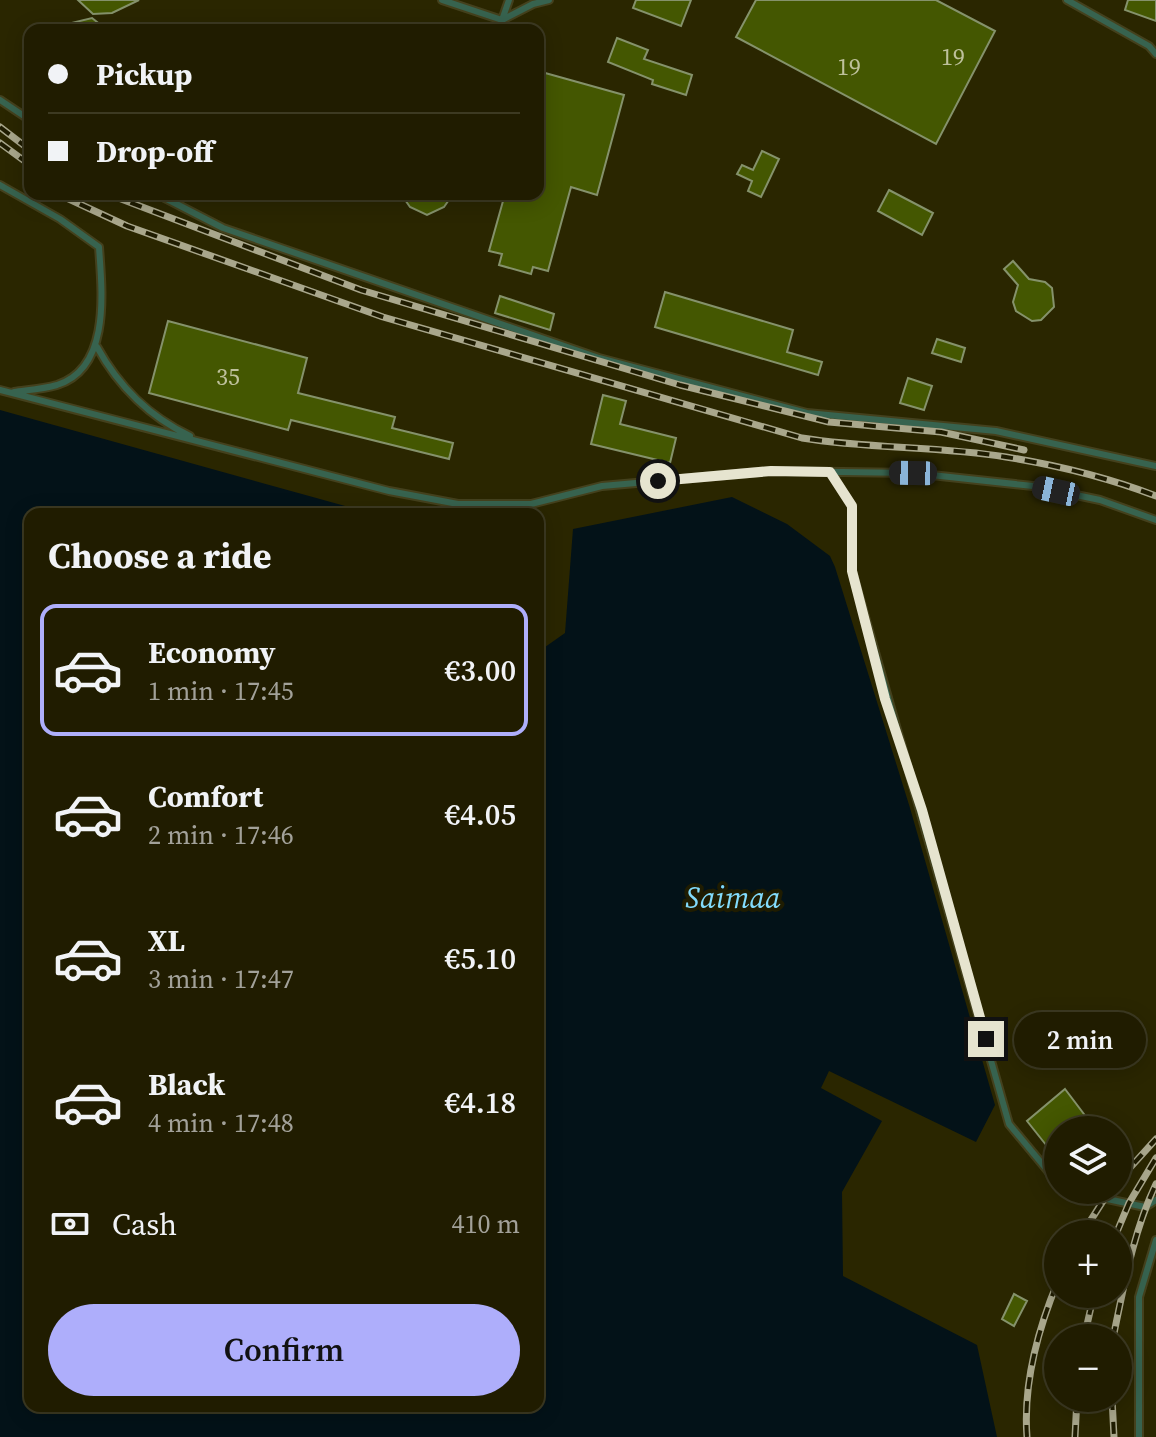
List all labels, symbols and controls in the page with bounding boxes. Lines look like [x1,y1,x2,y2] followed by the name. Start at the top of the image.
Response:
[941,40,965,73] house number: 19
[837,50,861,83] house number: 19
[96,54,192,95] text: Pickup
[96,131,214,172] text: Drop-off
[216,360,240,393] house number: 35
[889,461,937,485] car
[640,463,676,499] route start
[1030,474,1082,508] car
[48,531,271,580] text: Choose a ride
[148,632,276,673] text: Economy
[52,634,124,706] icon: car
[445,650,516,691] text: €3.00
[148,673,294,709] text: 1 min · 17:45
[148,776,263,817] text: Comfort
[52,778,124,850] icon: car
[445,794,516,835] text: €4.05
[148,817,294,853] text: 2 min · 17:46
[685,877,781,918] water label: Saimaa
[148,920,185,961] text: XL
[52,922,124,994] icon: car
[445,938,516,979] text: €5.10
[148,961,294,997] text: 3 min · 17:47
[1014,1011,1146,1067] callout: 2 min
[968,1021,1004,1057] route end
[1047,1022,1113,1058] text: 2 min
[148,1064,225,1105] text: Black
[52,1066,124,1138] icon: car
[445,1082,516,1123] text: €4.18
[148,1105,294,1141] text: 4 min · 17:48
[1044,1116,1132,1412] map controls
[1044,1116,1132,1204] button: layers
[48,1202,92,1246] icon: cash
[112,1204,177,1245] text: Cash
[452,1206,520,1242] text: 410 m
[1044,1220,1132,1308] button: +
[48,1304,520,1396] button: Confirm
[1044,1324,1132,1412] button: −

